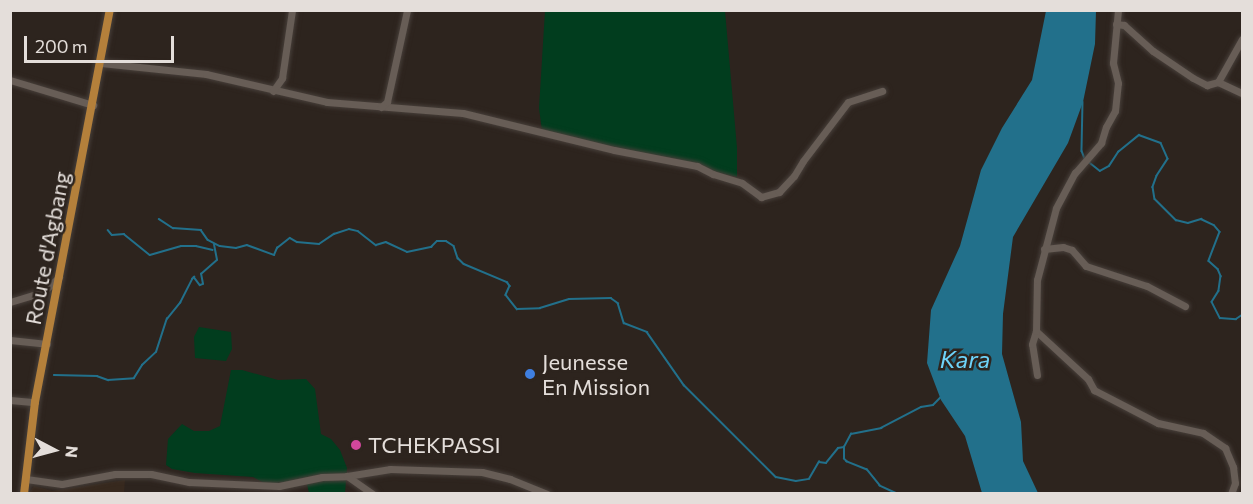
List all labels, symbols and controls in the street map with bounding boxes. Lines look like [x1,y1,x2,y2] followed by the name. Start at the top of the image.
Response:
[27,24,177,62] scale bar
[35,35,88,57] text: 200 m
[19,169,75,327] street label: Route d'Agbang
[940,345,990,373] water label: Kara
[542,348,650,400] place label: Jeunesse En Mission
[523,367,537,381] marker: Jeunesse En Mission
[24,420,84,480] north arrow
[368,432,501,458] place label: TCHEKPASSI
[349,438,363,452] marker: TCHEKPASSI
[62,445,82,459] text: N

